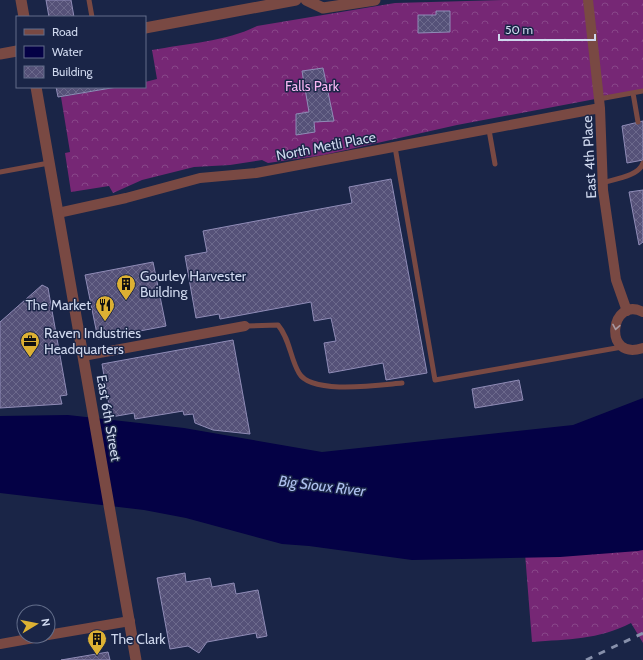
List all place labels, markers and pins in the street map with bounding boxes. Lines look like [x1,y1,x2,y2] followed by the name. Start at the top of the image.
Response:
[140,267,247,301] place label: Gourley Harvester Building
[115,273,137,301] building icon: Gourley Harvester Building
[94,294,116,322] restaurant icon: The Market
[25,296,91,314] place label: The Market
[44,324,141,358] place label: Raven Industries Headquarters
[19,330,41,358] office icon: Raven Industries Headquarters
[86,628,108,656] building icon: The Clark
[111,630,166,648] place label: The Clark

